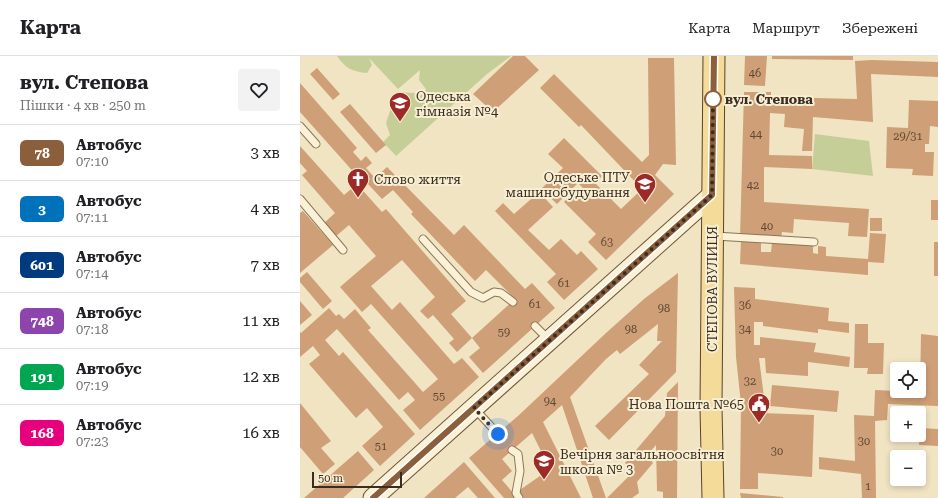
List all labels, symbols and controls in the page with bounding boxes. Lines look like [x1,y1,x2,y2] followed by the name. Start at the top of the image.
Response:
[20,16,81,39] text: Карта
[688,20,730,36] text: Карта
[752,20,820,36] text: Маршрут
[842,20,918,36] text: Збережені
[749,67,761,80] house number: 46
[238,69,280,111] button: heart
[20,71,148,94] text: вул. Степова
[416,89,499,119] place label: Одеська гімназія №4
[387,90,413,123] school or university icon: Одеська гімназія №4
[704,90,722,108] marker: вул. Степова
[725,92,813,107] place label: вул. Степова
[20,98,146,113] text: Пішки · 4 хв · 250 m
[750,128,763,141] house number: 44
[893,130,923,143] house number: 29/31
[76,136,142,154] text: Автобус
[251,144,280,162] text: 3 хв
[34,145,50,161] text: 78
[76,154,108,169] text: 07:10
[345,166,371,199] church icon: Слово життя
[506,170,630,200] place label: Одеське ПТУ машинобудування
[632,171,658,204] school or university icon: Одеське ПТУ машинобудування
[374,172,461,187] place label: Слово життя
[747,179,759,192] house number: 42
[76,192,142,210] text: Автобус
[251,200,280,218] text: 4 хв
[38,201,46,217] text: 3
[76,210,108,225] text: 07:11
[761,220,773,233] house number: 40
[705,226,720,352] street label: СТЕПОВА ВУЛИЦЯ
[601,236,613,249] house number: 63
[76,248,142,266] text: Автобус
[251,256,280,274] text: 7 хв
[30,257,54,273] text: 601
[76,266,108,281] text: 07:14
[558,277,570,290] house number: 61
[529,298,541,311] house number: 61
[739,299,751,312] house number: 36
[658,302,670,315] house number: 98
[76,304,142,322] text: Автобус
[242,312,280,330] text: 11 хв
[30,313,54,329] text: 748
[76,322,108,337] text: 07:18
[625,323,637,336] house number: 98
[739,323,752,336] house number: 34
[498,326,510,339] house number: 59
[76,360,142,378] text: Автобус
[890,362,926,486] map controls
[890,362,926,398] button: locate
[242,368,280,386] text: 12 хв
[30,369,54,385] text: 191
[744,375,756,388] house number: 32
[76,378,108,393] text: 07:19
[433,390,445,403] house number: 55
[746,391,772,424] public building icon: Нова Пошта №65
[544,395,557,408] house number: 94
[629,397,744,412] place label: Нова Пошта №65
[890,406,926,442] button: +
[76,416,142,434] text: Автобус
[242,424,280,442] text: 16 хв
[488,424,508,444] your location
[30,425,54,441] text: 168
[76,434,108,449] text: 07:23
[858,435,870,448] house number: 30
[375,440,387,453] house number: 51
[771,445,783,458] house number: 30
[560,447,725,477] place label: Вечірня загальноосвітня школа № 3
[531,448,557,481] school or university icon: Вечірня загальноосвітня школа № 3
[890,450,926,486] button: −
[312,470,402,489] scale bar
[318,472,343,485] text: 50 m
[865,480,871,493] house number: 1

